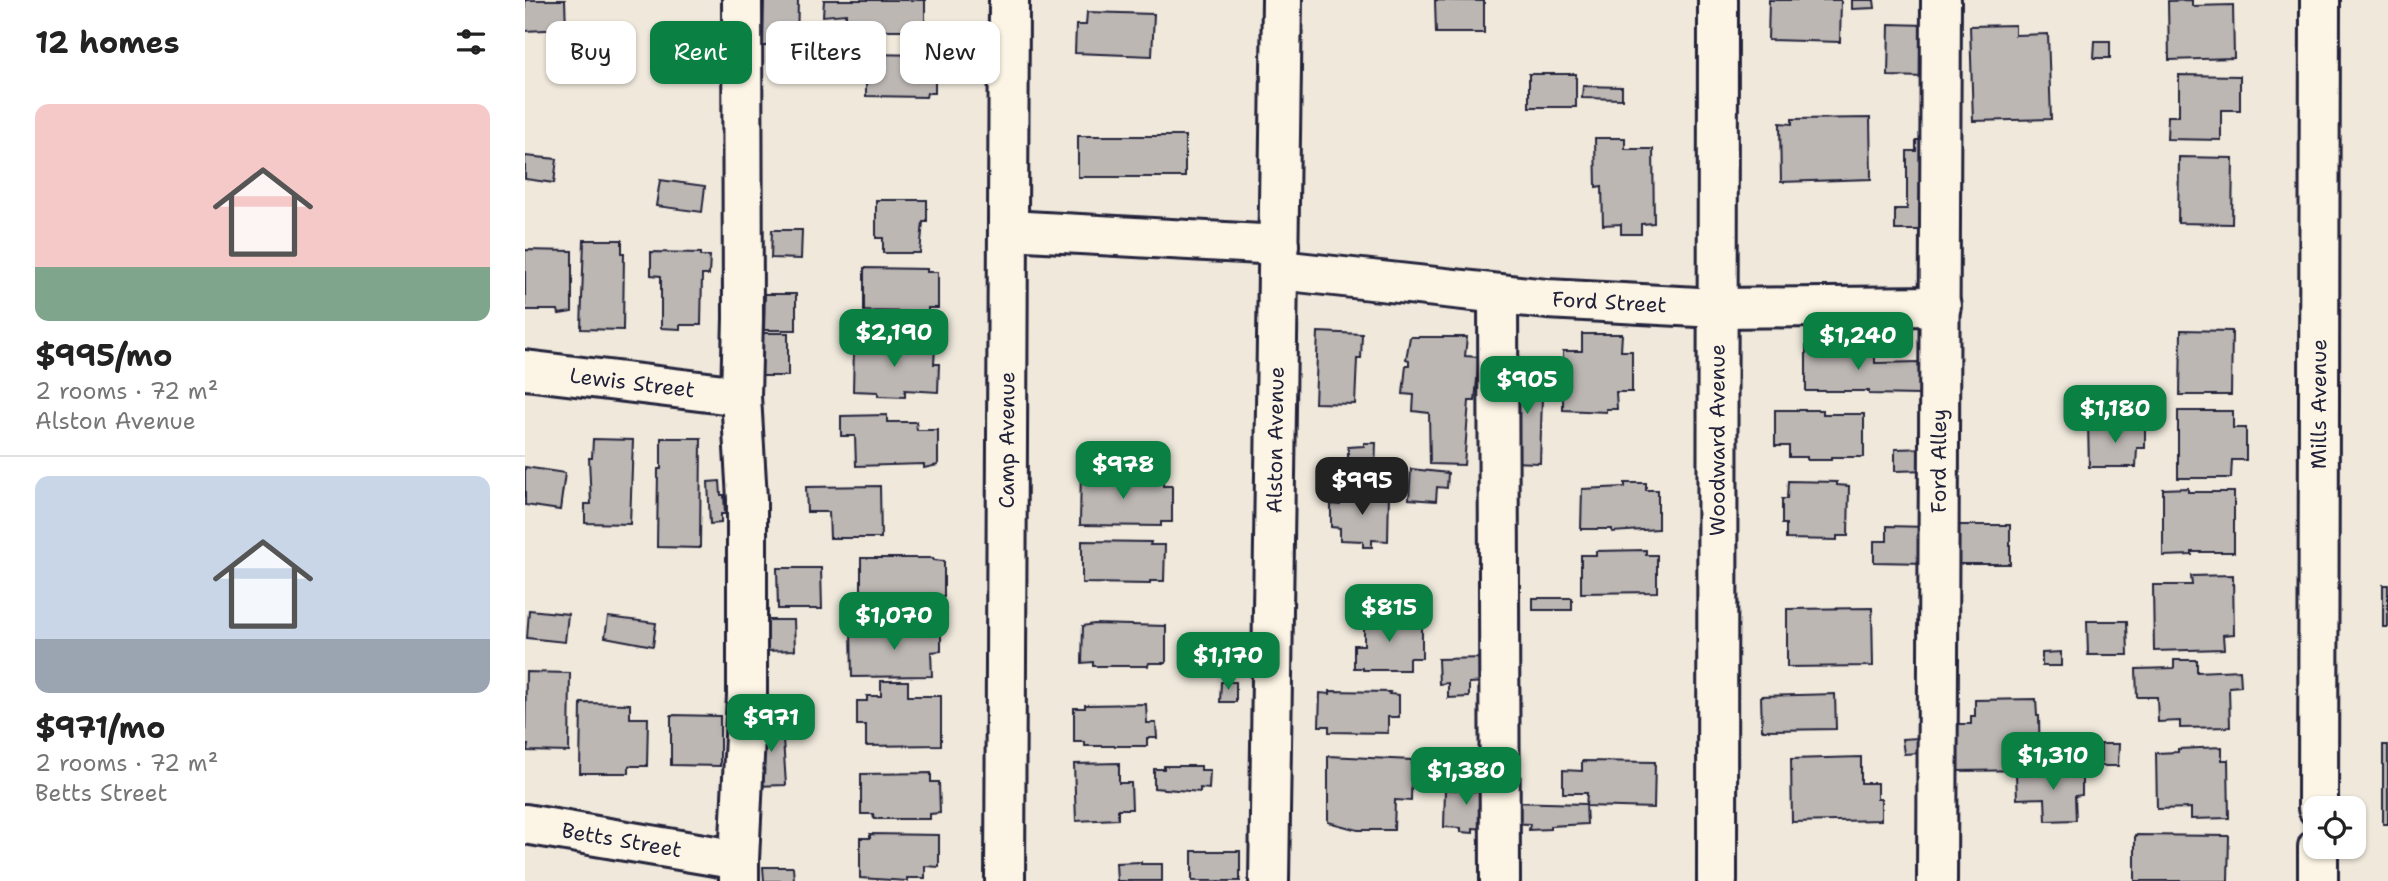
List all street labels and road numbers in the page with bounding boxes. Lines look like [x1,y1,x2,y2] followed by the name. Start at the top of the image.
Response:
[1551,285,1667,319] street label: Ford Street
[2305,339,2333,469] street label: Mills Avenue
[1703,344,1732,536] street label: Woodward Avenue
[568,361,696,404] street label: Lewis Street
[1260,366,1291,514] street label: Alston Avenue
[993,372,1021,508] street label: Camp Avenue
[1925,409,1953,513] street label: Ford Alley
[560,816,684,864] street label: Betts Street

